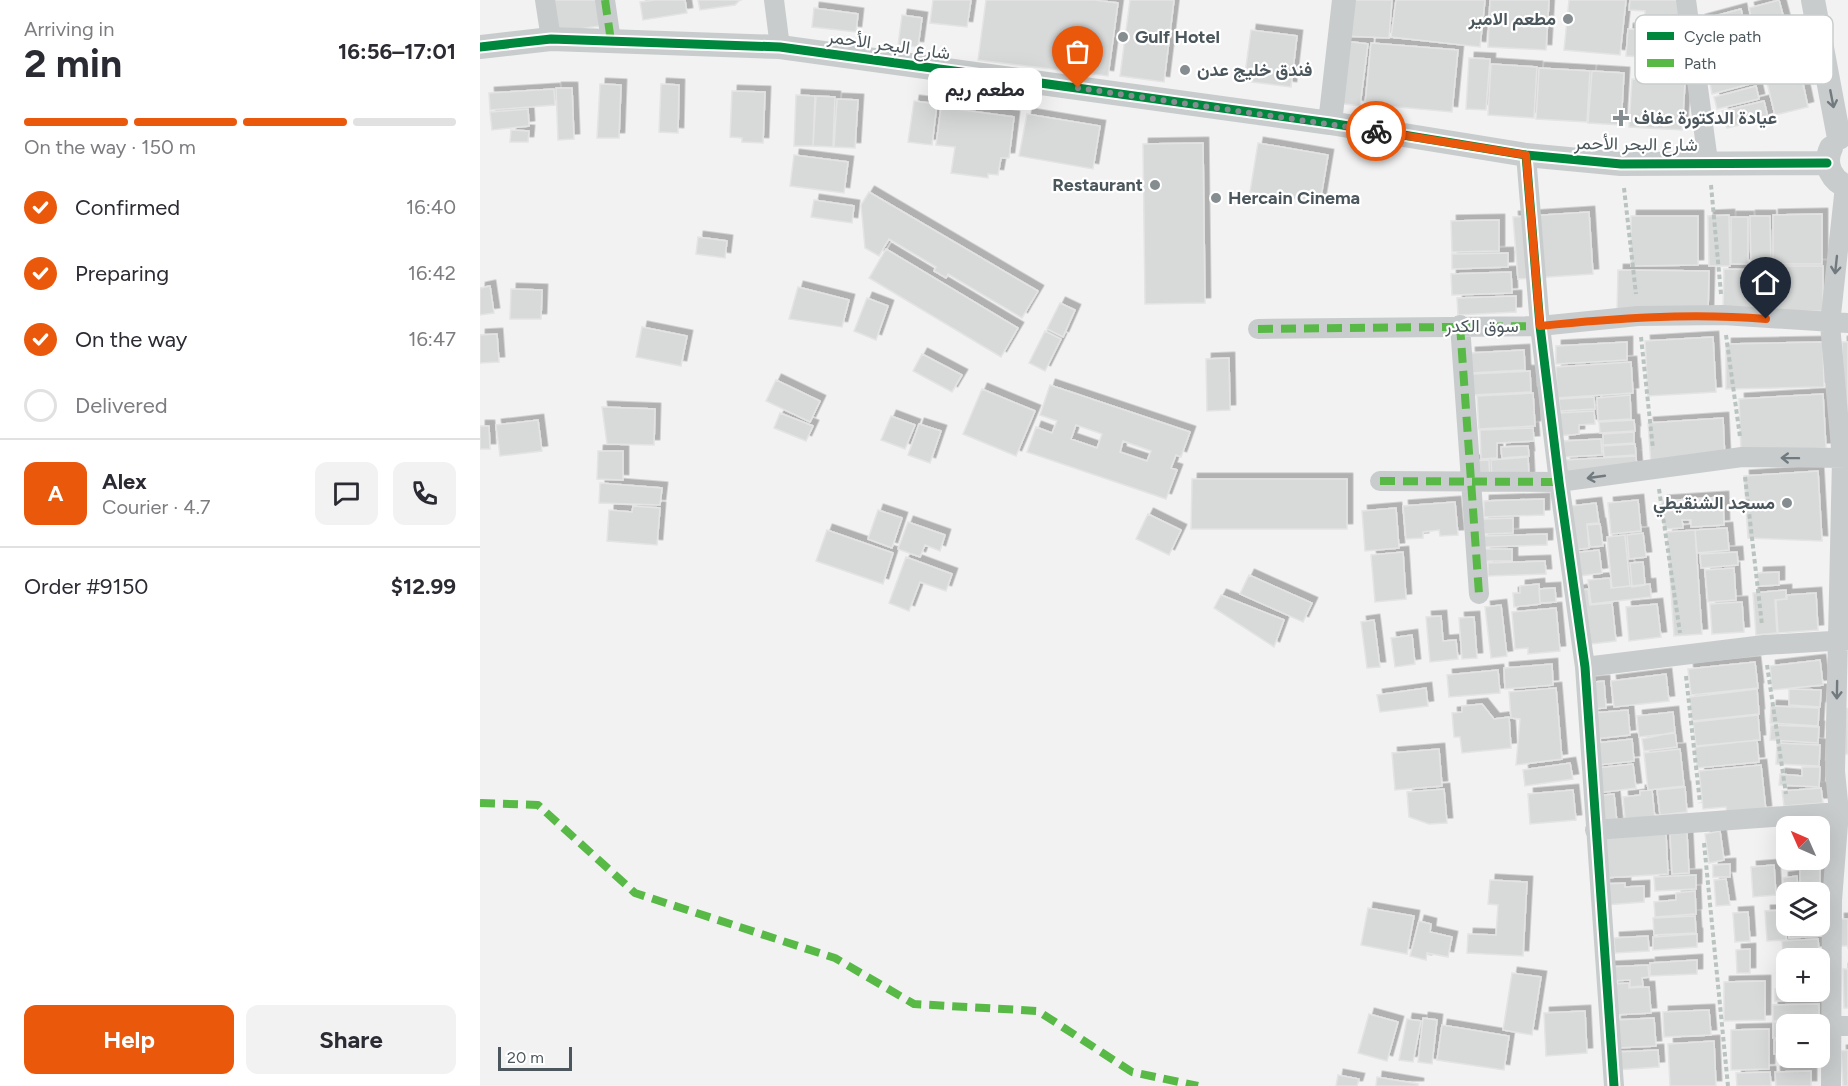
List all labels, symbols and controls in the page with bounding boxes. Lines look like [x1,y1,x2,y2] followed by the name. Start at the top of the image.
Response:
[1468,8,1556,31] place label: مطعم الامير
[1561,12,1575,26] marker: مطعم الامير
[1635,15,1833,84] legend
[24,17,114,41] text: Arriving in
[825,25,952,65] street label: شارع البحر الأحمر
[1052,26,1103,88] pin
[1135,26,1220,48] place label: Gulf Hotel
[1684,27,1761,46] text: Cycle path
[1116,30,1130,44] marker: Gulf Hotel
[1061,35,1094,68] icon: bag
[338,38,456,65] text: 16:56–17:01
[24,40,122,87] text: 2 min
[1684,54,1716,73] text: Path
[1197,59,1313,82] place label: فندق خليج عدن
[1178,63,1192,77] marker: فندق خليج عدن
[928,67,1042,109] callout: مطعم ريم
[945,77,1025,101] text: مطعم ريم
[1827,88,1838,108] one-way arrow
[1346,101,1406,161] courier
[1634,107,1777,129] place label: عيادة الدكتورة عفاف
[1612,109,1630,127] marker: عيادة الدكتورة عفاف
[1360,115,1393,148] icon: bike
[1573,132,1698,157] street label: شارع البحر الأحمر
[24,135,196,159] text: On the way · 150 m
[1052,174,1143,196] place label: Restaurant
[1148,178,1162,192] marker: Restaurant
[1228,187,1360,209] place label: Hercain Cinema
[24,191,57,224] icon: check
[1209,191,1223,205] marker: Hercain Cinema
[75,194,180,221] text: Confirmed
[406,195,456,219] text: 16:40
[1830,255,1841,275] one-way arrow
[24,257,57,290] icon: check
[1740,257,1791,319] pin
[75,260,169,287] text: Preparing
[408,261,456,285] text: 16:42
[1749,266,1782,299] icon: home
[1444,315,1519,337] street label: سوق الكدر
[24,323,57,356] icon: check
[75,326,187,353] text: On the way
[408,327,456,351] text: 16:47
[75,392,168,419] text: Delivered
[1780,452,1800,464] one-way arrow
[315,462,378,525] button: chat
[393,462,456,525] button: phone
[102,468,147,495] text: Alex
[1586,471,1606,482] one-way arrow
[48,480,63,507] text: A
[1653,492,1775,518] place label: مسجد الشنقيطي
[102,495,211,519] text: Courier · 4.7
[1780,496,1794,510] marker: مسجد الشنقيطي
[24,573,148,600] text: Order #9150
[391,573,456,600] text: $12.99
[1831,680,1843,700] one-way arrow
[1776,816,1830,870] north arrow
[1776,816,1830,1068] map controls
[1776,882,1830,936] button: layers
[1776,948,1830,1002] button: +
[24,1005,234,1074] button: Help
[246,1005,456,1074] button: Share
[1776,1014,1830,1068] button: −
[498,1044,572,1072] scale bar
[507,1048,544,1067] text: 20 m

